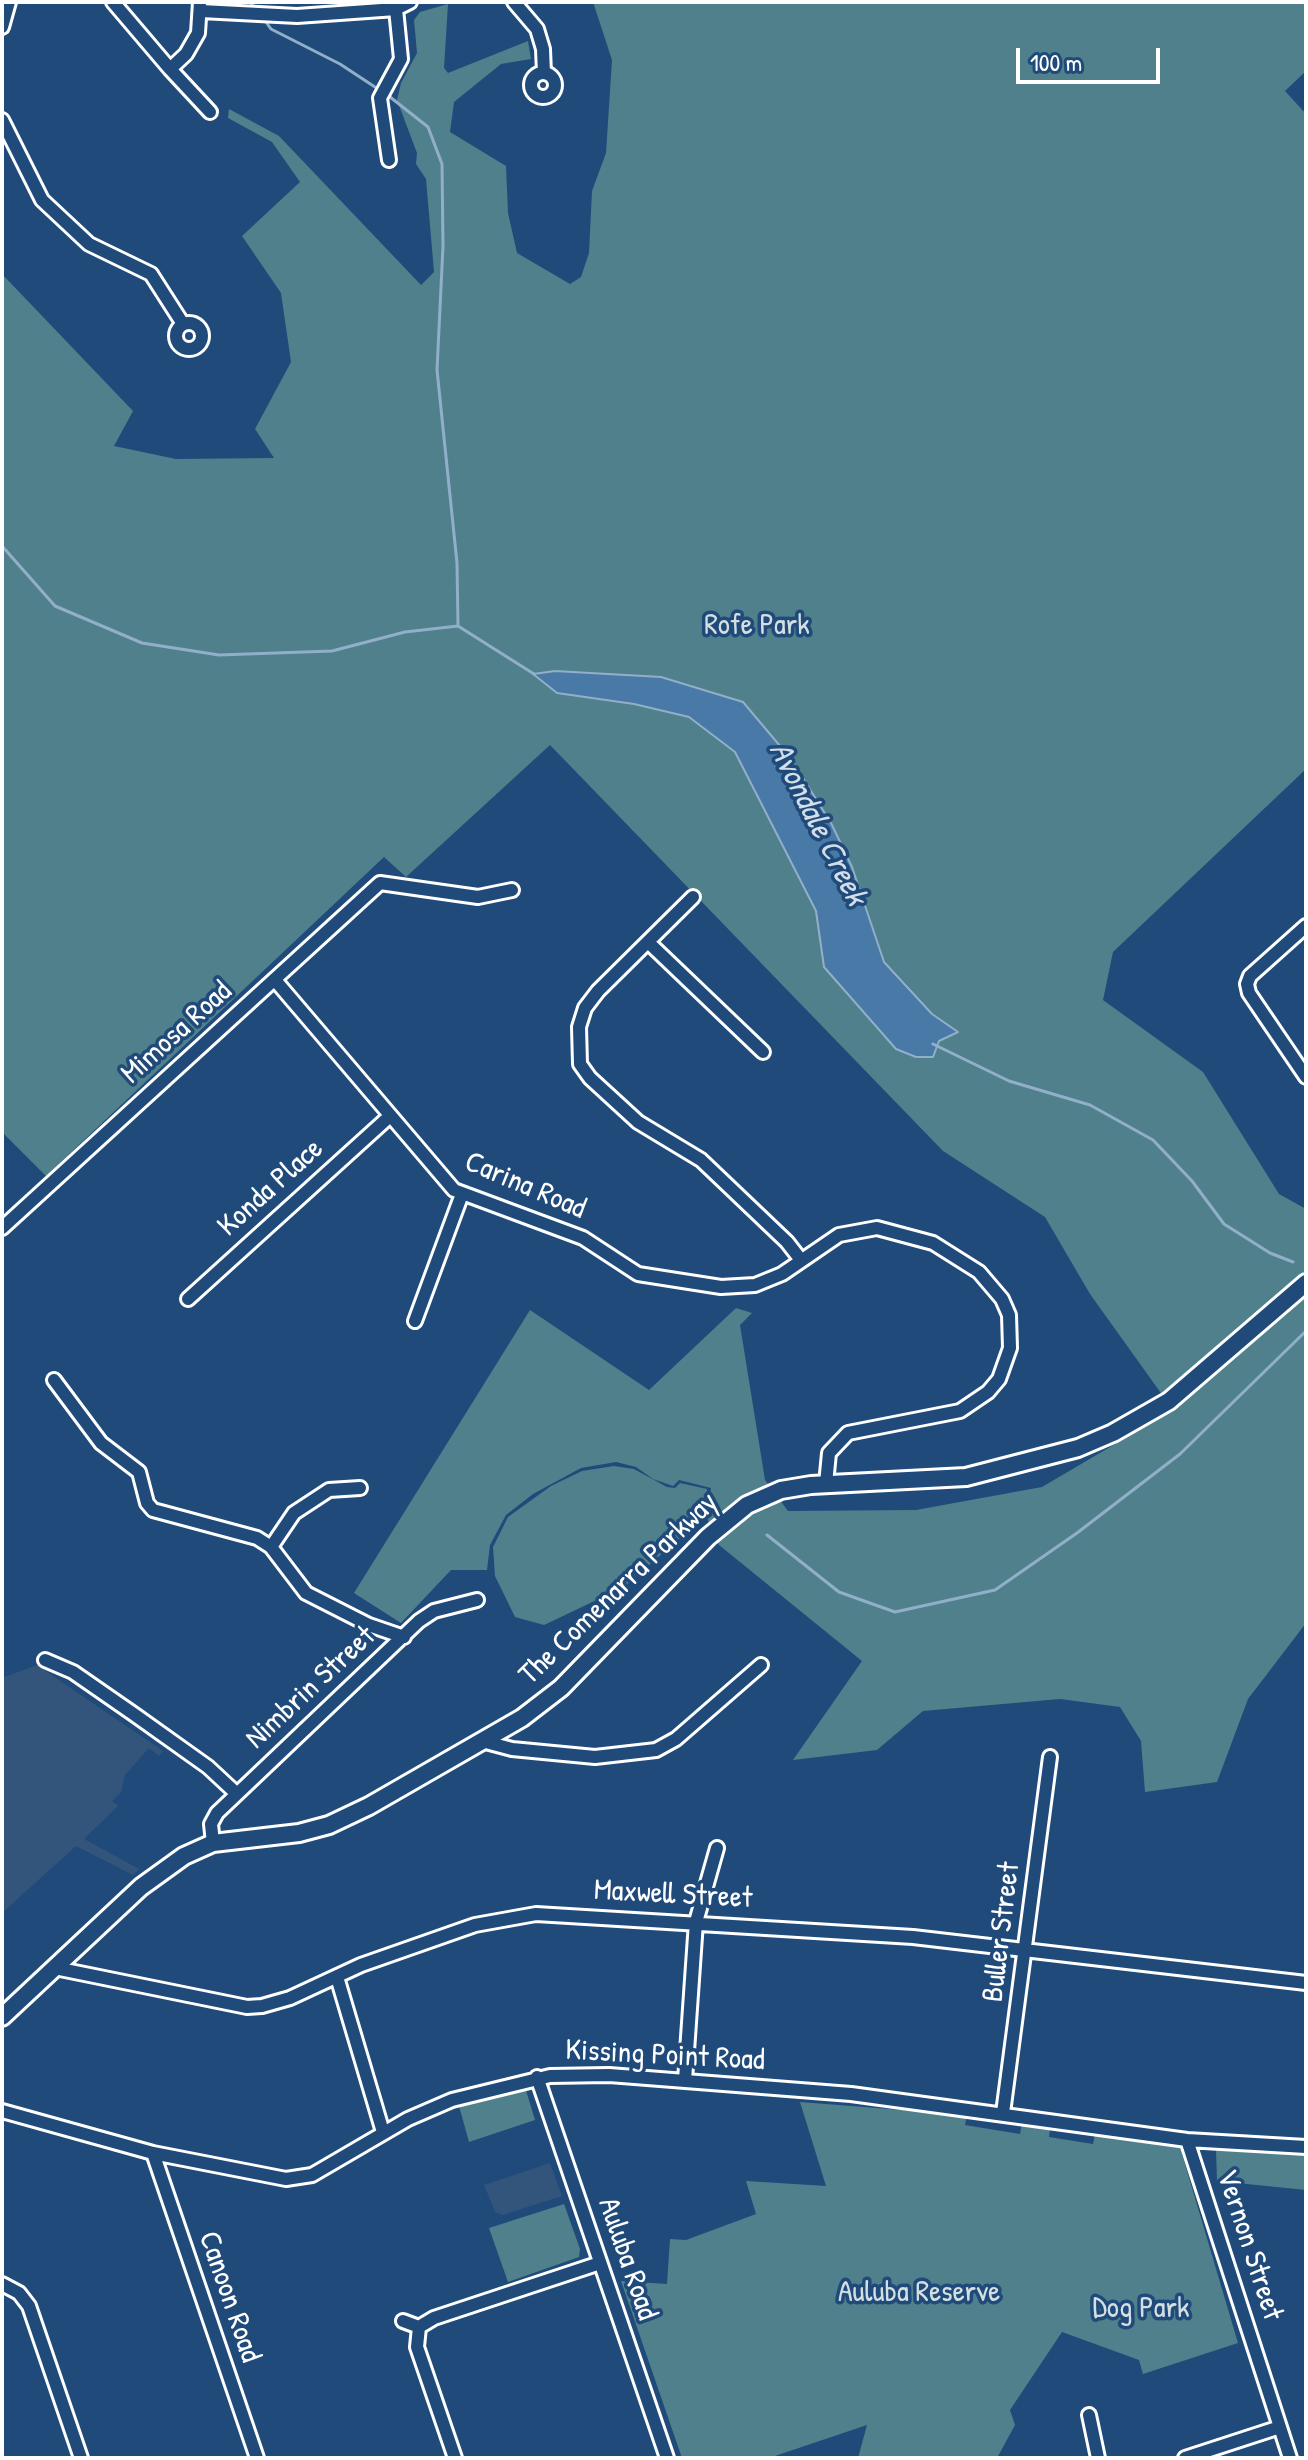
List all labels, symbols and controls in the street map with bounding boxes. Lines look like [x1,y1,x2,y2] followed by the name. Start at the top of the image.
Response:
[1020,32,1164,82] scale bar
[1030,46,1082,78] text: 100 m
[704,608,810,644] park label: Rofe Park
[759,736,875,912] water label: Avondale Creek
[114,974,240,1092] street label: Mimosa Road
[211,1131,331,1245] street label: Konda Place
[459,1144,591,1228] street label: Carina Road
[512,1485,726,1693] street label: The Comenarra Parkway
[239,1619,383,1757] street label: Nimbrin Street
[976,1860,1028,2004] street label: Buller Street
[593,1873,753,1917] street label: Maxwell Street
[565,2033,765,2079] street label: Kissing Point Road
[1208,2165,1290,2325] street label: Vernon Street
[589,2193,665,2325] street label: Auluba Road
[190,2227,268,2367] street label: Canoon Road
[838,2275,1000,2311] park label: Auluba Reserve
[1093,2291,1189,2327] park label: Dog Park

